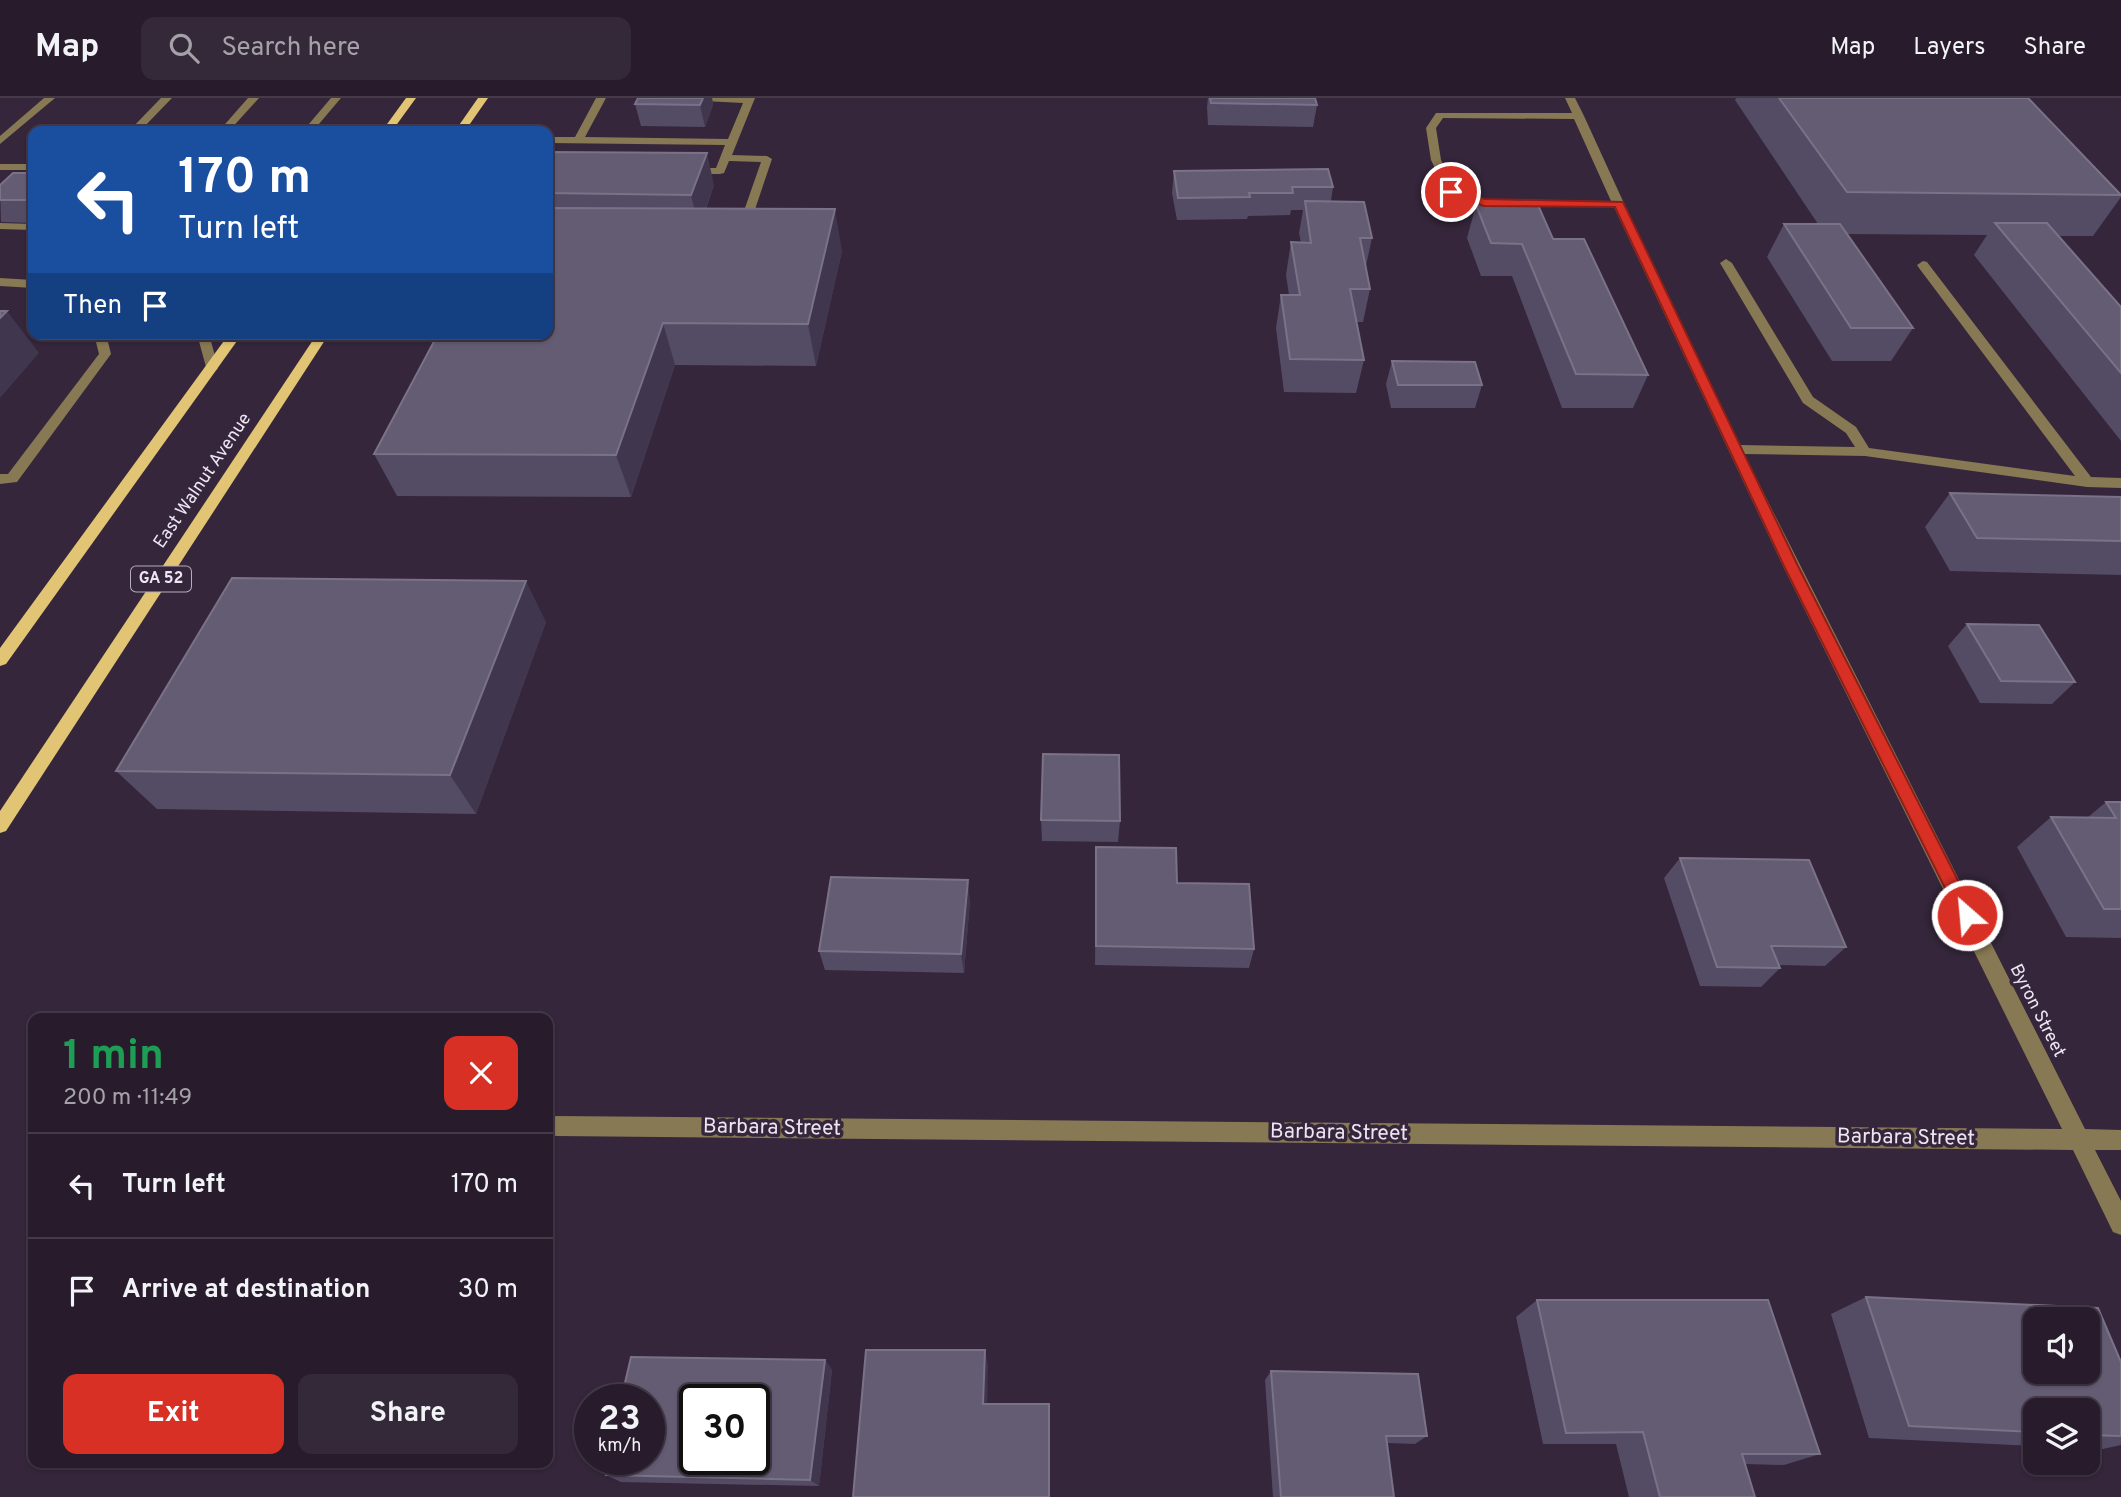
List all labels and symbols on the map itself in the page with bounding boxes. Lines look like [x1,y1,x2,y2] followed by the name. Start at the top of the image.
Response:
[1421,162,1481,222] pin
[149,409,257,553] street label: East Walnut Avenue
[131,566,191,592] road number: GA 52
[1930,878,2004,952] position arrow
[2004,961,2070,1061] street label: Byron Street
[703,1113,841,1143] street label: Barbara Street
[1270,1118,1408,1148] street label: Barbara Street
[1837,1123,1975,1153] street label: Barbara Street
[679,1384,770,1475] speed limit sign: 30

